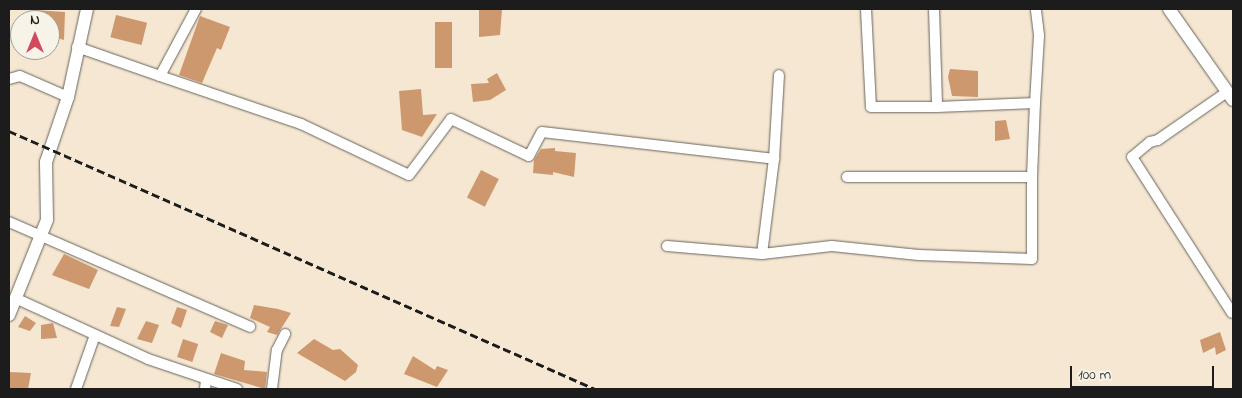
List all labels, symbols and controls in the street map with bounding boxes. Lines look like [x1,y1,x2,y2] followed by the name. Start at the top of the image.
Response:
[10,10,60,60] north arrow
[30,10,40,31] text: N
[1072,356,1216,388] scale bar
[1078,364,1111,386] text: 100 m

